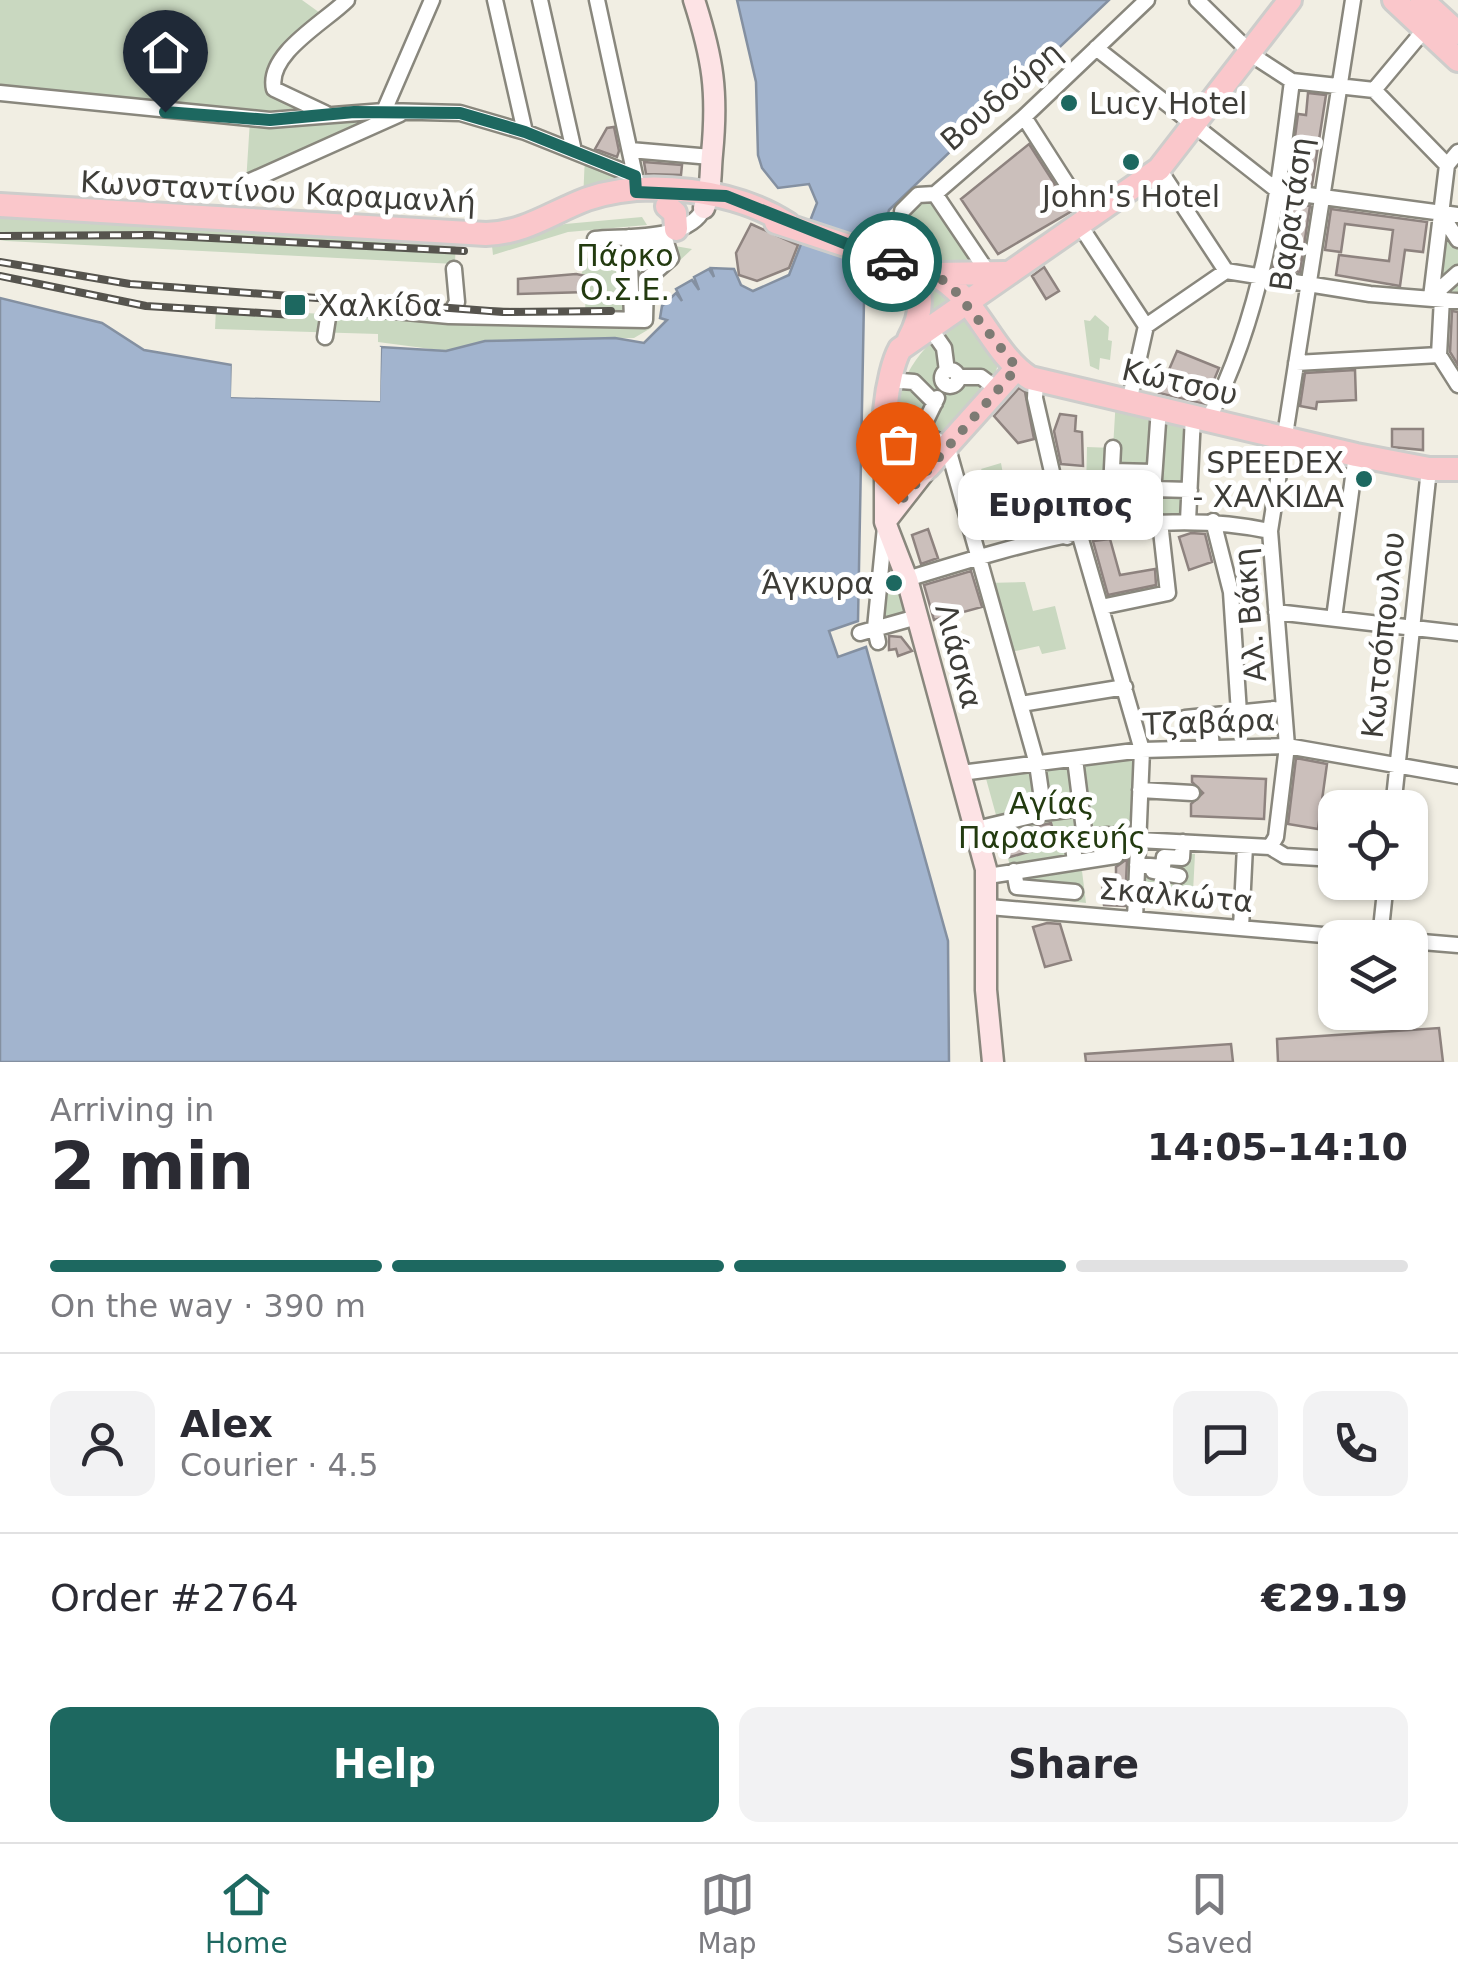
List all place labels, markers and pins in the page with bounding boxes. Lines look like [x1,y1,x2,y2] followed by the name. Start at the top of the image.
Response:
[123,10,208,113] pin
[1089,86,1247,121] place label: Lucy Hotel
[1058,92,1080,114] marker: Lucy Hotel
[1120,151,1142,173] marker: John's Hotel
[1040,179,1220,214] place label: John's Hotel
[318,288,442,323] place label: Χαλκίδα
[282,292,308,318] marker: Χαλκίδα
[856,402,941,505] pin
[1192,445,1344,514] place label: SPEEDEX - ΧΑΛΚΙΔΑ
[1353,468,1375,490] marker: SPEEDEX - ΧΑΛΚΙΔΑ
[958,469,1163,539] callout: Ευριπος
[762,566,874,601] place label: Άγκυρα
[883,572,905,594] marker: Άγκυρα

